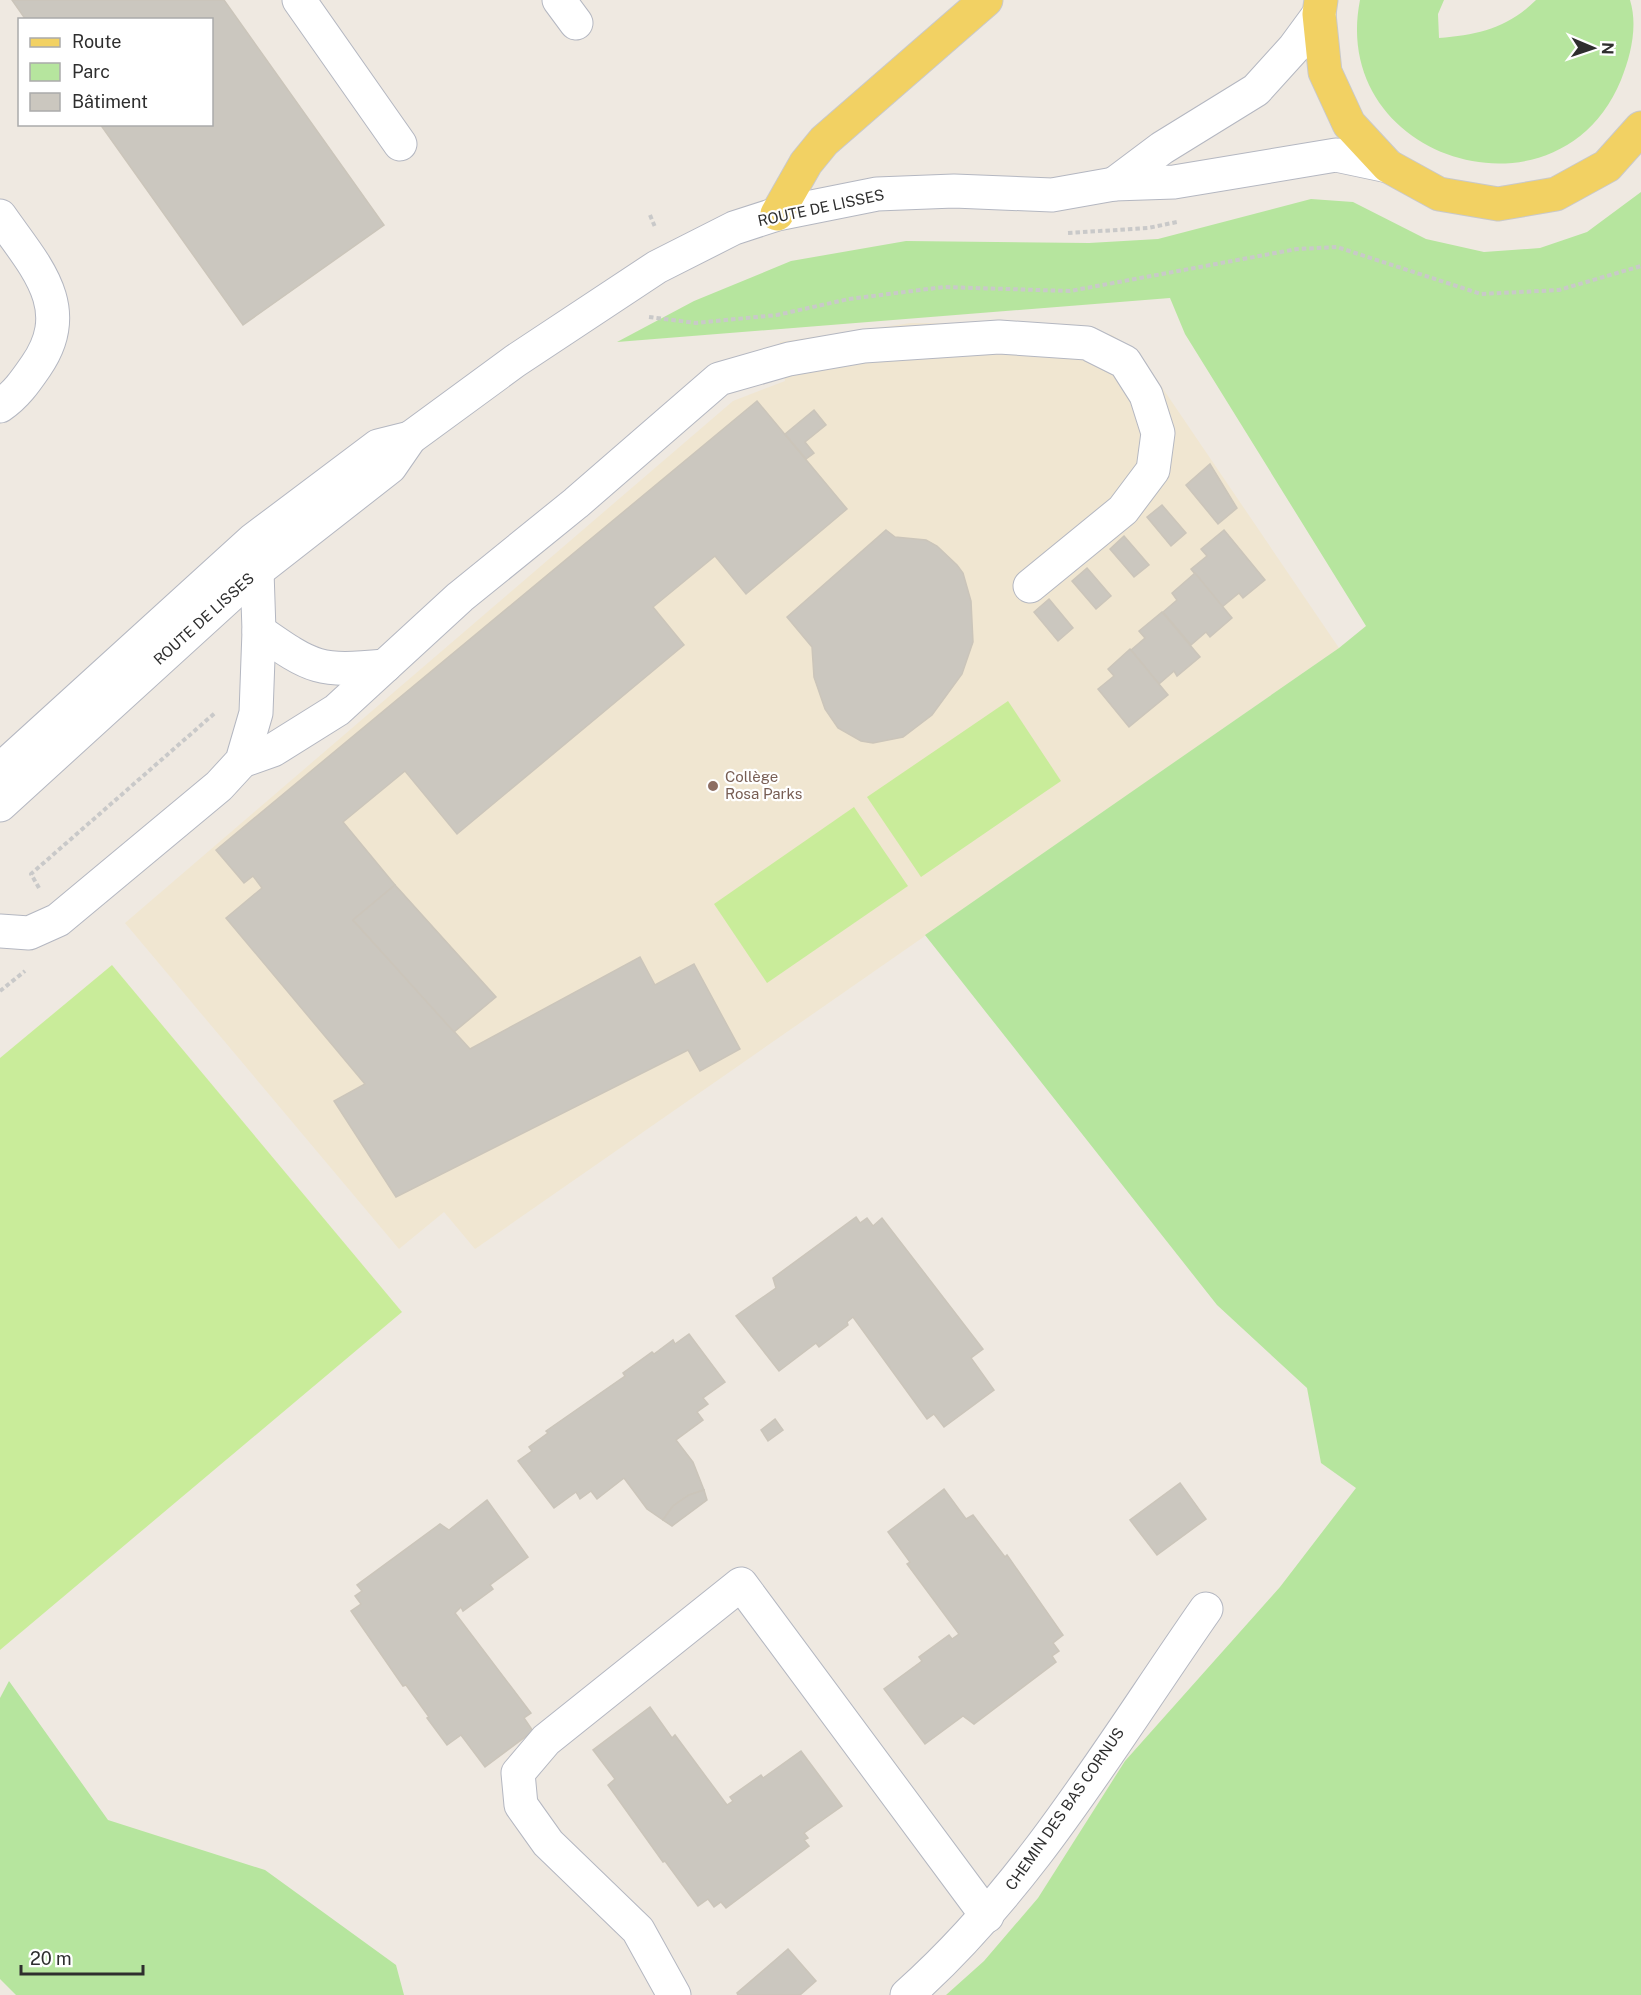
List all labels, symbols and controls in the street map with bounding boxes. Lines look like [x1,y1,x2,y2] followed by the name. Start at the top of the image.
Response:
[18,18,213,126] legend
[1563,18,1623,78] north arrow
[72,31,121,52] text: Route
[1598,42,1617,55] text: N
[72,61,110,82] text: Parc
[72,91,148,112] text: Bâtiment
[756,186,886,229] street label: ROUTE DE LISSES
[150,569,257,668] street label: ROUTE DE LISSES
[725,768,802,802] place label: Collège Rosa Parks
[706,779,720,793] marker: Collège Rosa Parks
[1002,1724,1127,1893] street label: CHEMIN DES BAS CORNUS
[21,1938,142,1976] scale bar
[30,1948,72,1969] text: 20 m

